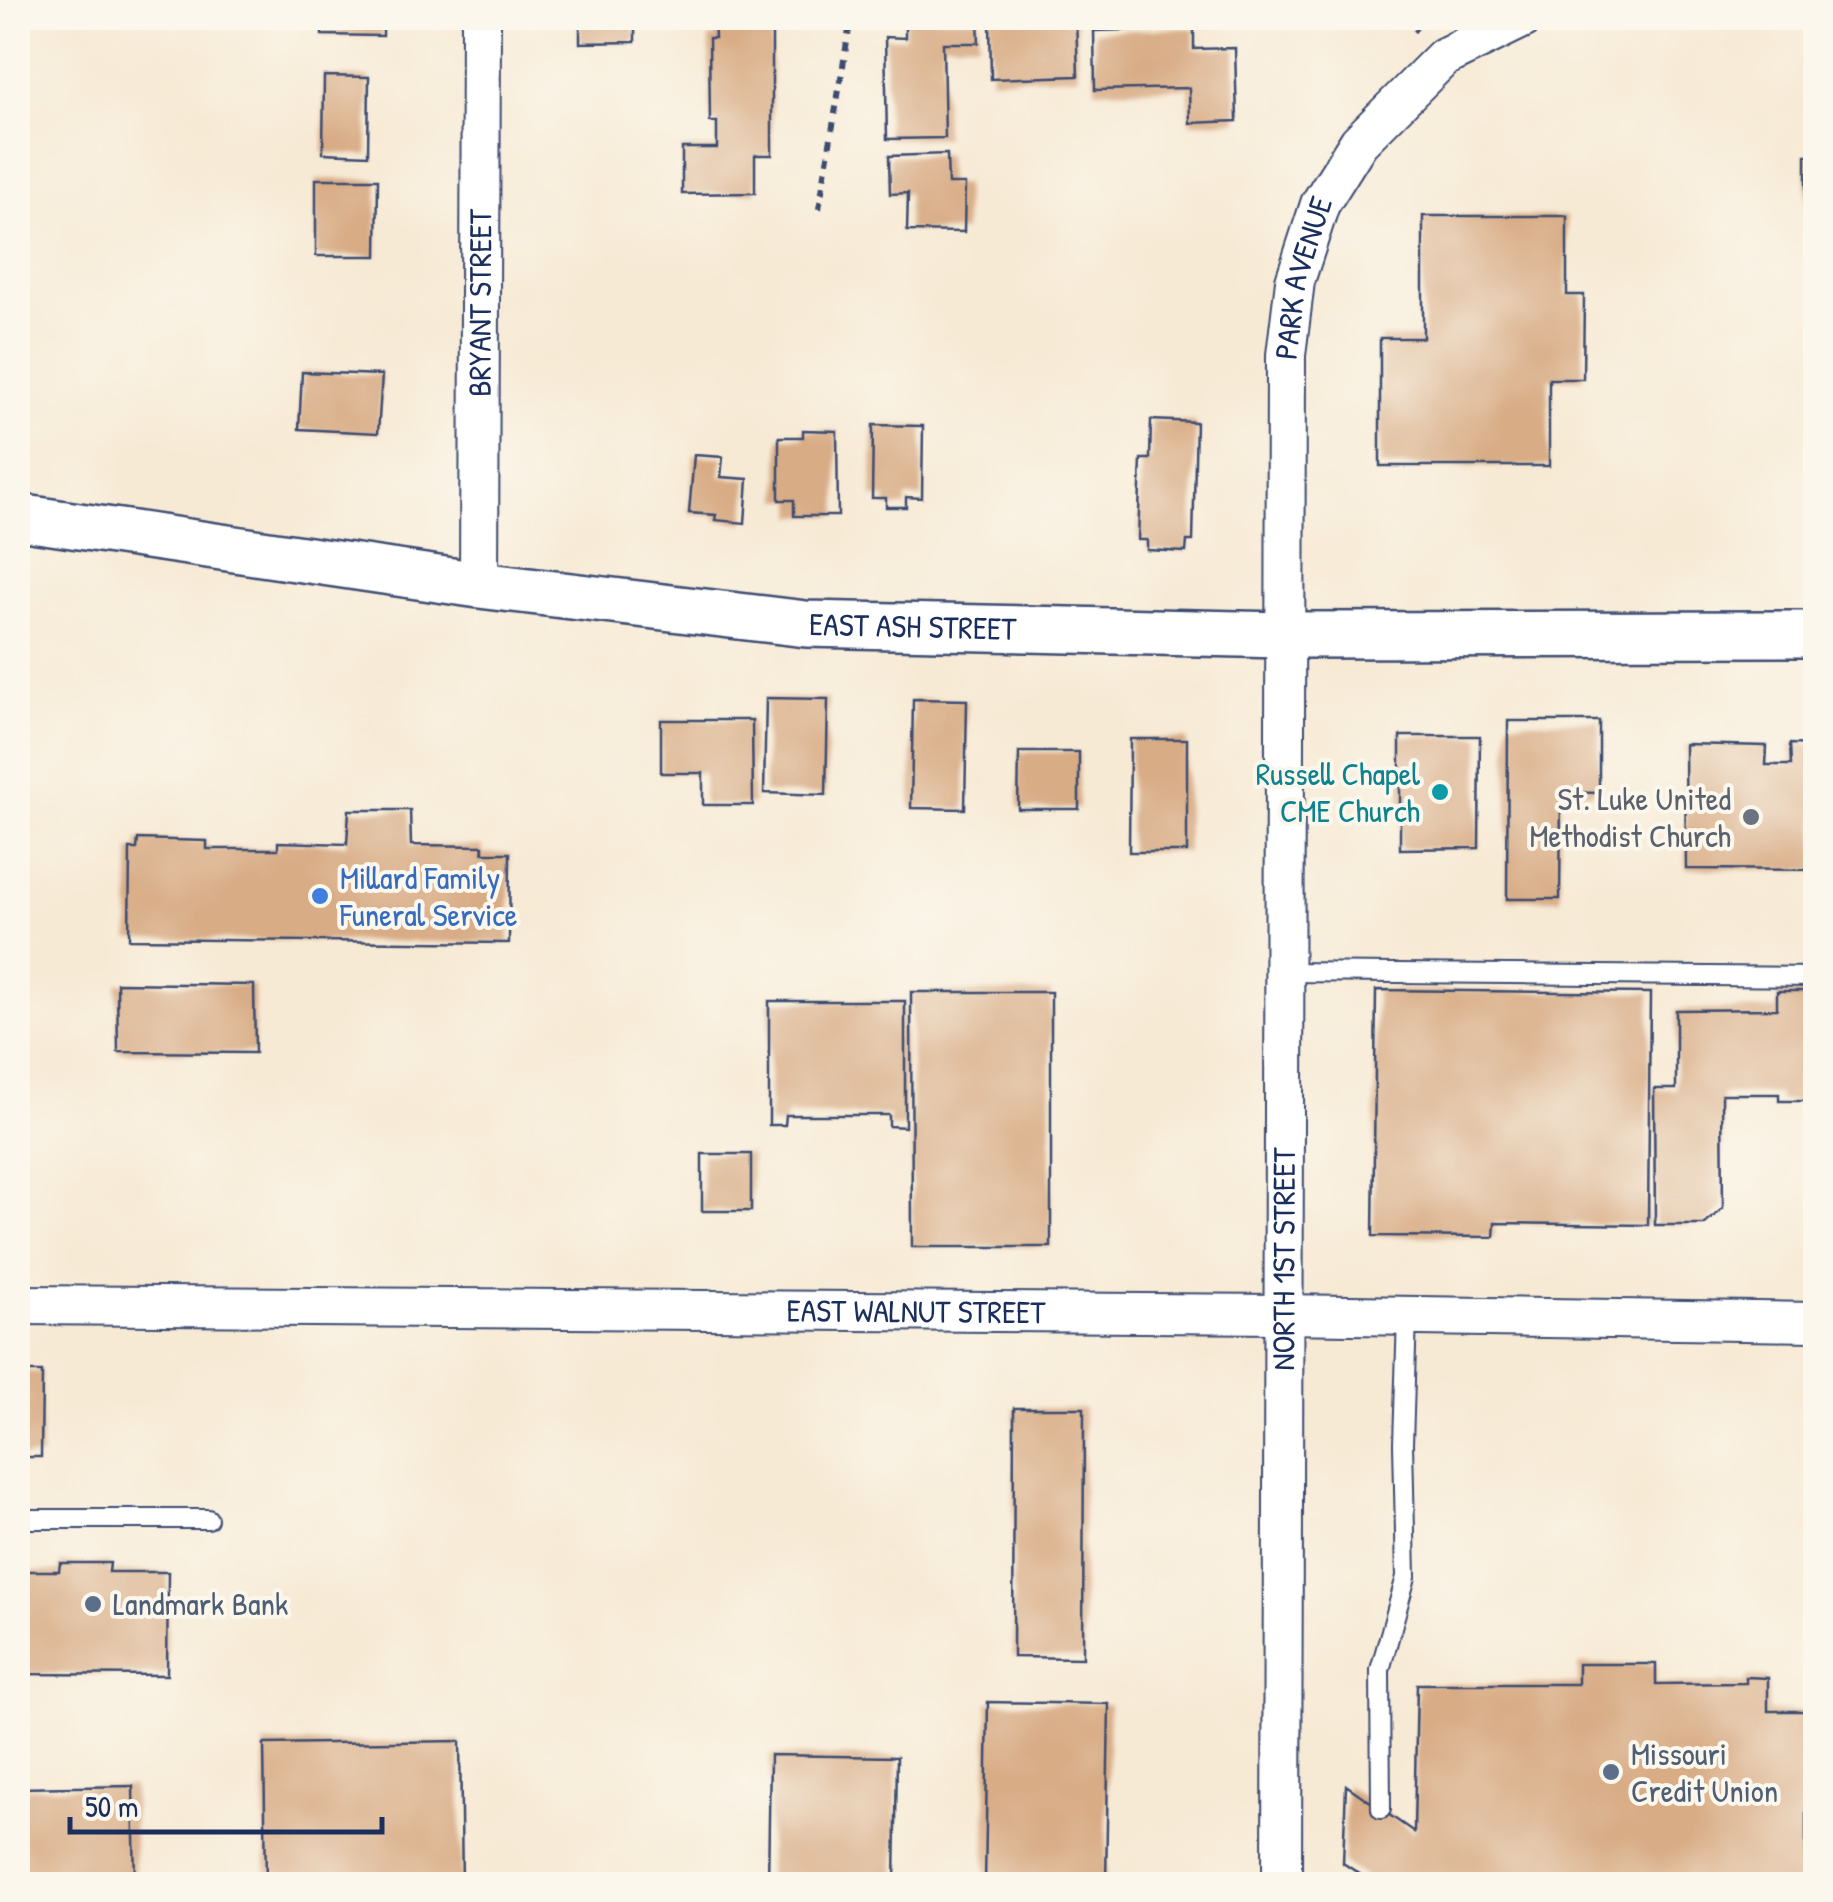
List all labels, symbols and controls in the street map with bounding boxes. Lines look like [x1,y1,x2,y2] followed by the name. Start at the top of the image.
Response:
[1264,191,1342,362] street label: PARK AVENUE
[458,208,501,397] street label: BRYANT STREET
[809,602,1018,650] street label: EAST ASH STREET
[1256,752,1420,832] place label: Russell Chapel CME Church
[1530,777,1731,857] place label: St. Luke United Methodist Church
[1429,781,1451,803] marker: Russell Chapel CME Church
[1740,806,1762,828] marker: St. Luke United Methodist Church
[339,856,518,936] place label: Millard Family Funeral Service
[309,885,331,907] marker: Millard Family Funeral Service
[1261,1146,1305,1371] street label: NORTH 1ST STREET
[787,1288,1046,1333] street label: EAST WALNUT STREET
[113,1582,288,1625] place label: Landmark Bank
[82,1593,104,1615] marker: Landmark Bank
[1631,1732,1778,1812] place label: Missouri Credit Union
[1600,1761,1622,1783] marker: Missouri Credit Union
[70,1772,382,1834] scale bar
[85,1786,138,1826] text: 50 m

